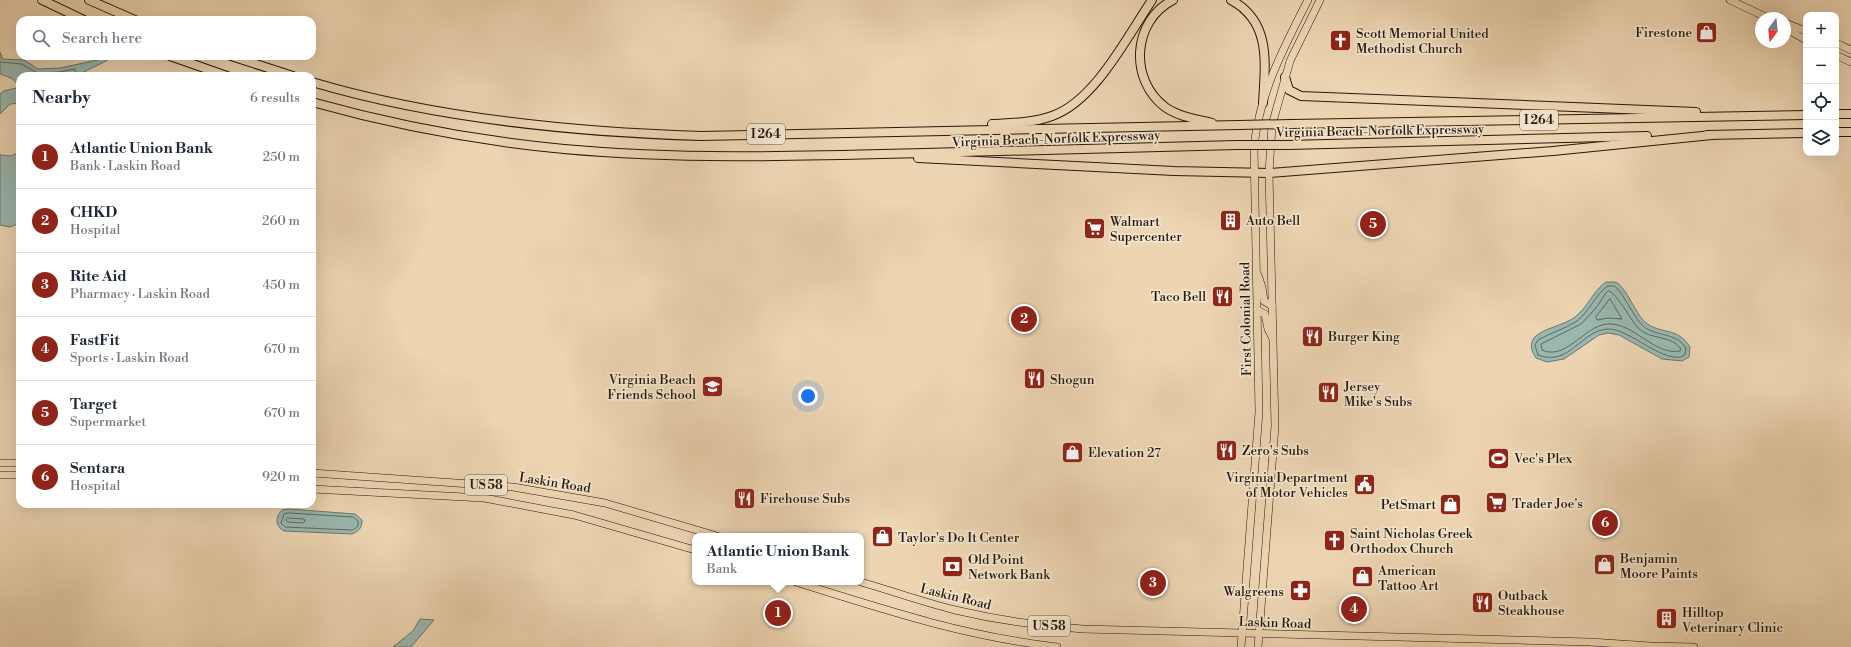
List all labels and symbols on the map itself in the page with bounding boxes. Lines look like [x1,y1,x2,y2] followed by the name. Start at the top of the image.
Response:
[1755,12,1791,48] north arrow
[1694,19,1720,45] shop icon: Firestone
[1635,25,1692,41] place label: Firestone
[1356,26,1489,57] place label: Scott Memorial United Methodist Church
[1328,27,1354,53] church icon: Scott Memorial United Methodist Church
[1520,110,1558,130] road number: I 264
[1275,121,1485,141] street label: Virginia Beach-Norfolk Expressway
[747,124,785,144] road number: I 264
[950,127,1161,151] street label: Virginia Beach-Norfolk Expressway
[1218,207,1244,233] building icon: Auto Bell
[1360,209,1386,239] pin: 5
[1245,213,1300,229] place label: Auto Bell
[1109,214,1182,245] place label: Walmart Supercenter
[1081,215,1107,241] supermarket icon: Walmart Supercenter
[1237,261,1255,376] street label: First Colonial Road
[1209,283,1235,309] restaurant icon: Taco Bell
[1151,289,1206,305] place label: Taco Bell
[1011,304,1037,334] pin: 2
[1300,323,1326,349] restaurant icon: Burger King
[1327,329,1400,345] place label: Burger King
[1022,366,1048,392] restaurant icon: Shogun
[607,372,696,403] place label: Virginia Beach Friends School
[1050,372,1095,388] place label: Shogun
[699,373,725,399] school or university icon: Virginia Beach Friends School
[1343,379,1413,410] place label: Jersey Mike's Subs
[1315,380,1341,406] restaurant icon: Jersey Mike's Subs
[798,386,818,406] your location
[1213,437,1239,463] restaurant icon: Zero's Subs
[1060,439,1086,465] shop icon: Elevation 27
[1242,443,1309,459] place label: Zero's Subs
[1088,445,1161,461] place label: Elevation 27
[1486,445,1512,471] sports icon: Vec's Plex
[1513,451,1573,467] place label: Vec's Plex
[518,469,593,497] street label: Laskin Road
[1225,470,1348,501] place label: Virginia Department of Motor Vehicles
[1351,471,1377,497] public building icon: Virginia Department of Motor Vehicles
[465,475,507,495] road number: US 58
[731,485,757,511] restaurant icon: Firehouse Subs
[1484,490,1510,516] supermarket icon: Trader Joe's
[760,491,850,507] place label: Firehouse Subs
[1438,491,1464,517] shop icon: PetSmart
[1512,496,1583,512] place label: Trader Joe's
[1381,497,1436,513] place label: PetSmart
[1592,508,1618,538] pin: 6
[870,524,896,550] shop icon: Taylor's Do It Center
[1350,526,1474,557] place label: Saint Nicholas Greek Orthodox Church
[1321,527,1347,553] church icon: Saint Nicholas Greek Orthodox Church
[898,530,1020,546] place label: Taylor's Do It Center
[1619,551,1698,582] place label: Benjamin Moore Paints
[968,552,1051,583] place label: Old Point Network Bank
[1591,552,1617,578] shop icon: Benjamin Moore Paints
[940,553,966,579] bank icon: Old Point Network Bank
[1377,563,1439,594] place label: American Tattoo Art
[1350,564,1376,590] shop icon: American Tattoo Art
[1140,568,1166,598] pin: 3
[1287,578,1313,604] pharmacy icon: Walgreens
[919,580,993,614] street label: Laskin Road
[1222,584,1284,600] place label: Walgreens
[1498,588,1565,619] place label: Outback Steakhouse
[1470,589,1496,615] restaurant icon: Outback Steakhouse
[1341,594,1367,624] pin: 4
[765,598,791,628] pin: 1
[1681,605,1783,636] place label: Hilltop Veterinary Clinic
[1653,606,1679,632] building icon: Hilltop Veterinary Clinic
[1238,614,1312,632] street label: Laskin Road
[1028,616,1070,636] road number: US 58

